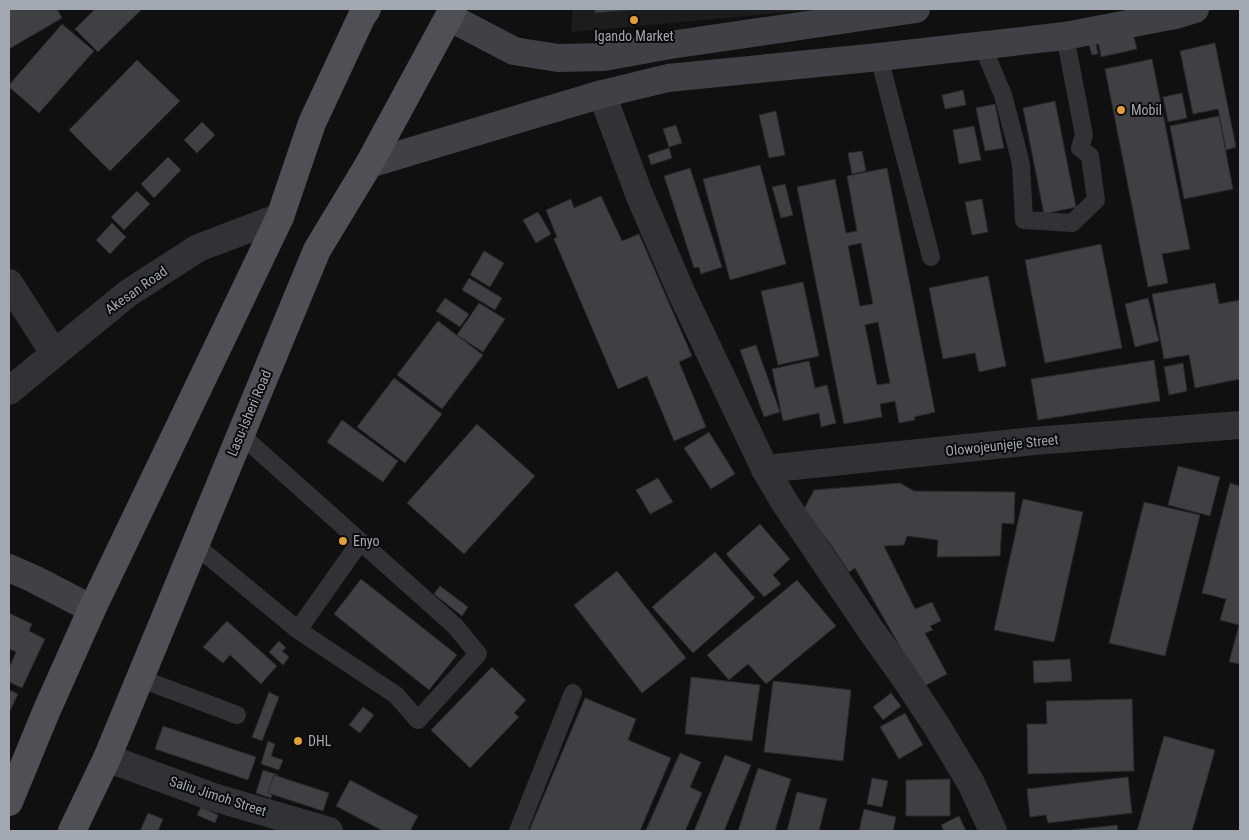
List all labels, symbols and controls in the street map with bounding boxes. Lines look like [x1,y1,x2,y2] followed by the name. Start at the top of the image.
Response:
[628,14,640,26] marker: Igando Market
[594,28,674,44] place label: Igando Market
[1131,102,1162,118] place label: Mobil
[1115,104,1127,116] marker: Mobil
[102,263,170,317] street label: Akesan Road
[224,368,274,458] street label: Lasu-Isheri Road
[945,431,1059,459] street label: Olowojeunjeje Street
[353,533,380,549] place label: Enyo
[337,535,349,547] marker: Enyo
[308,733,332,749] place label: DHL
[292,735,304,747] marker: DHL
[168,773,268,819] street label: Saliu Jimoh Street

